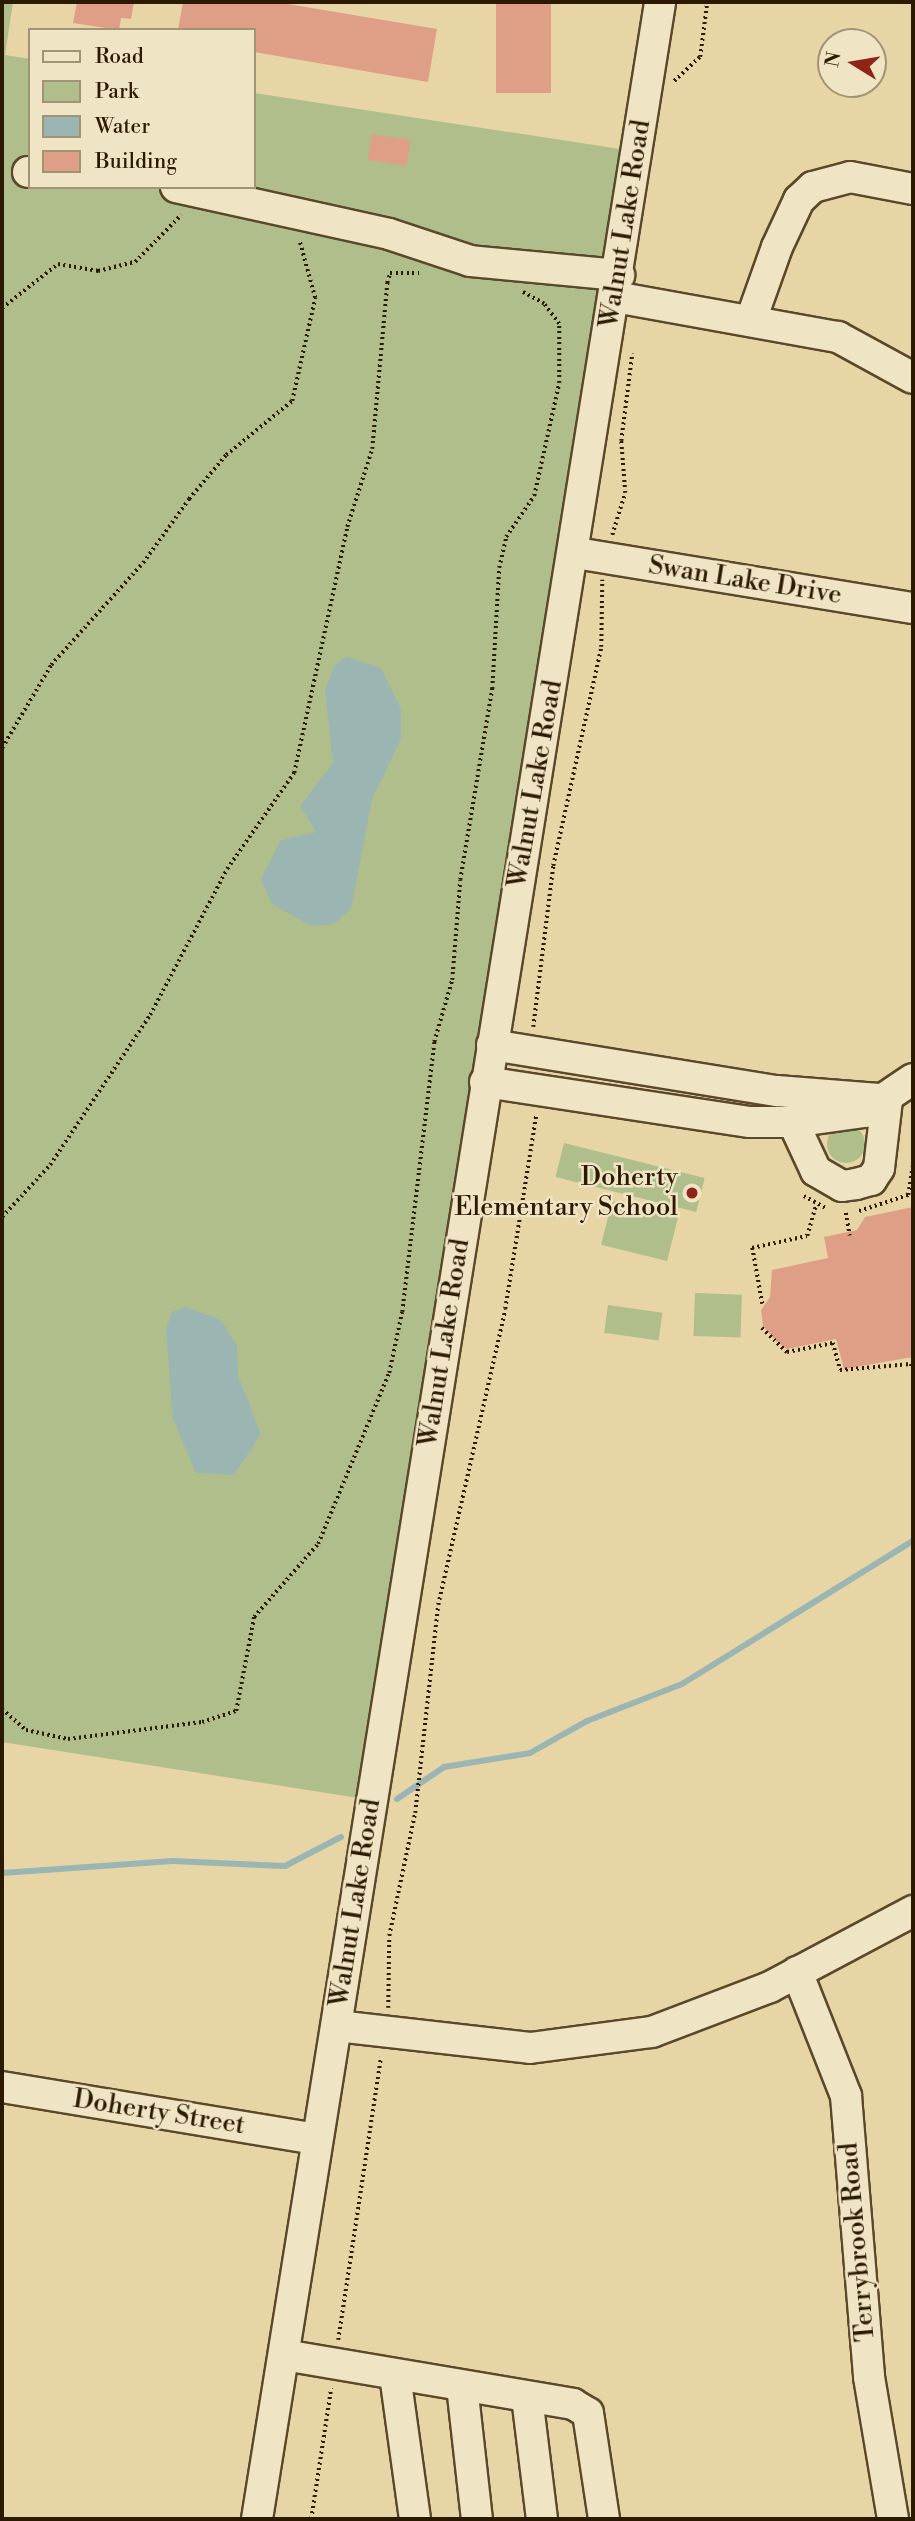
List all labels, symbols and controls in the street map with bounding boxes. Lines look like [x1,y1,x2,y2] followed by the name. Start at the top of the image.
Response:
[28,28,256,189] legend
[817,28,887,98] north arrow
[95,44,144,70] text: Road
[820,50,847,69] text: N
[95,79,139,105] text: Park
[95,114,150,140] text: Water
[594,118,658,330] street label: Walnut Lake Road
[95,149,177,175] text: Building
[646,550,844,612] street label: Swan Lake Drive
[502,678,570,890] street label: Walnut Lake Road
[455,1162,678,1224] place label: Doherty Elementary School
[684,1185,700,1201] marker: Doherty Elementary School
[413,1237,477,1449] street label: Walnut Lake Road
[324,1797,388,2009] street label: Walnut Lake Road
[71,2084,247,2142] street label: Doherty Street
[834,2141,882,2343] street label: Terrybrook Road

